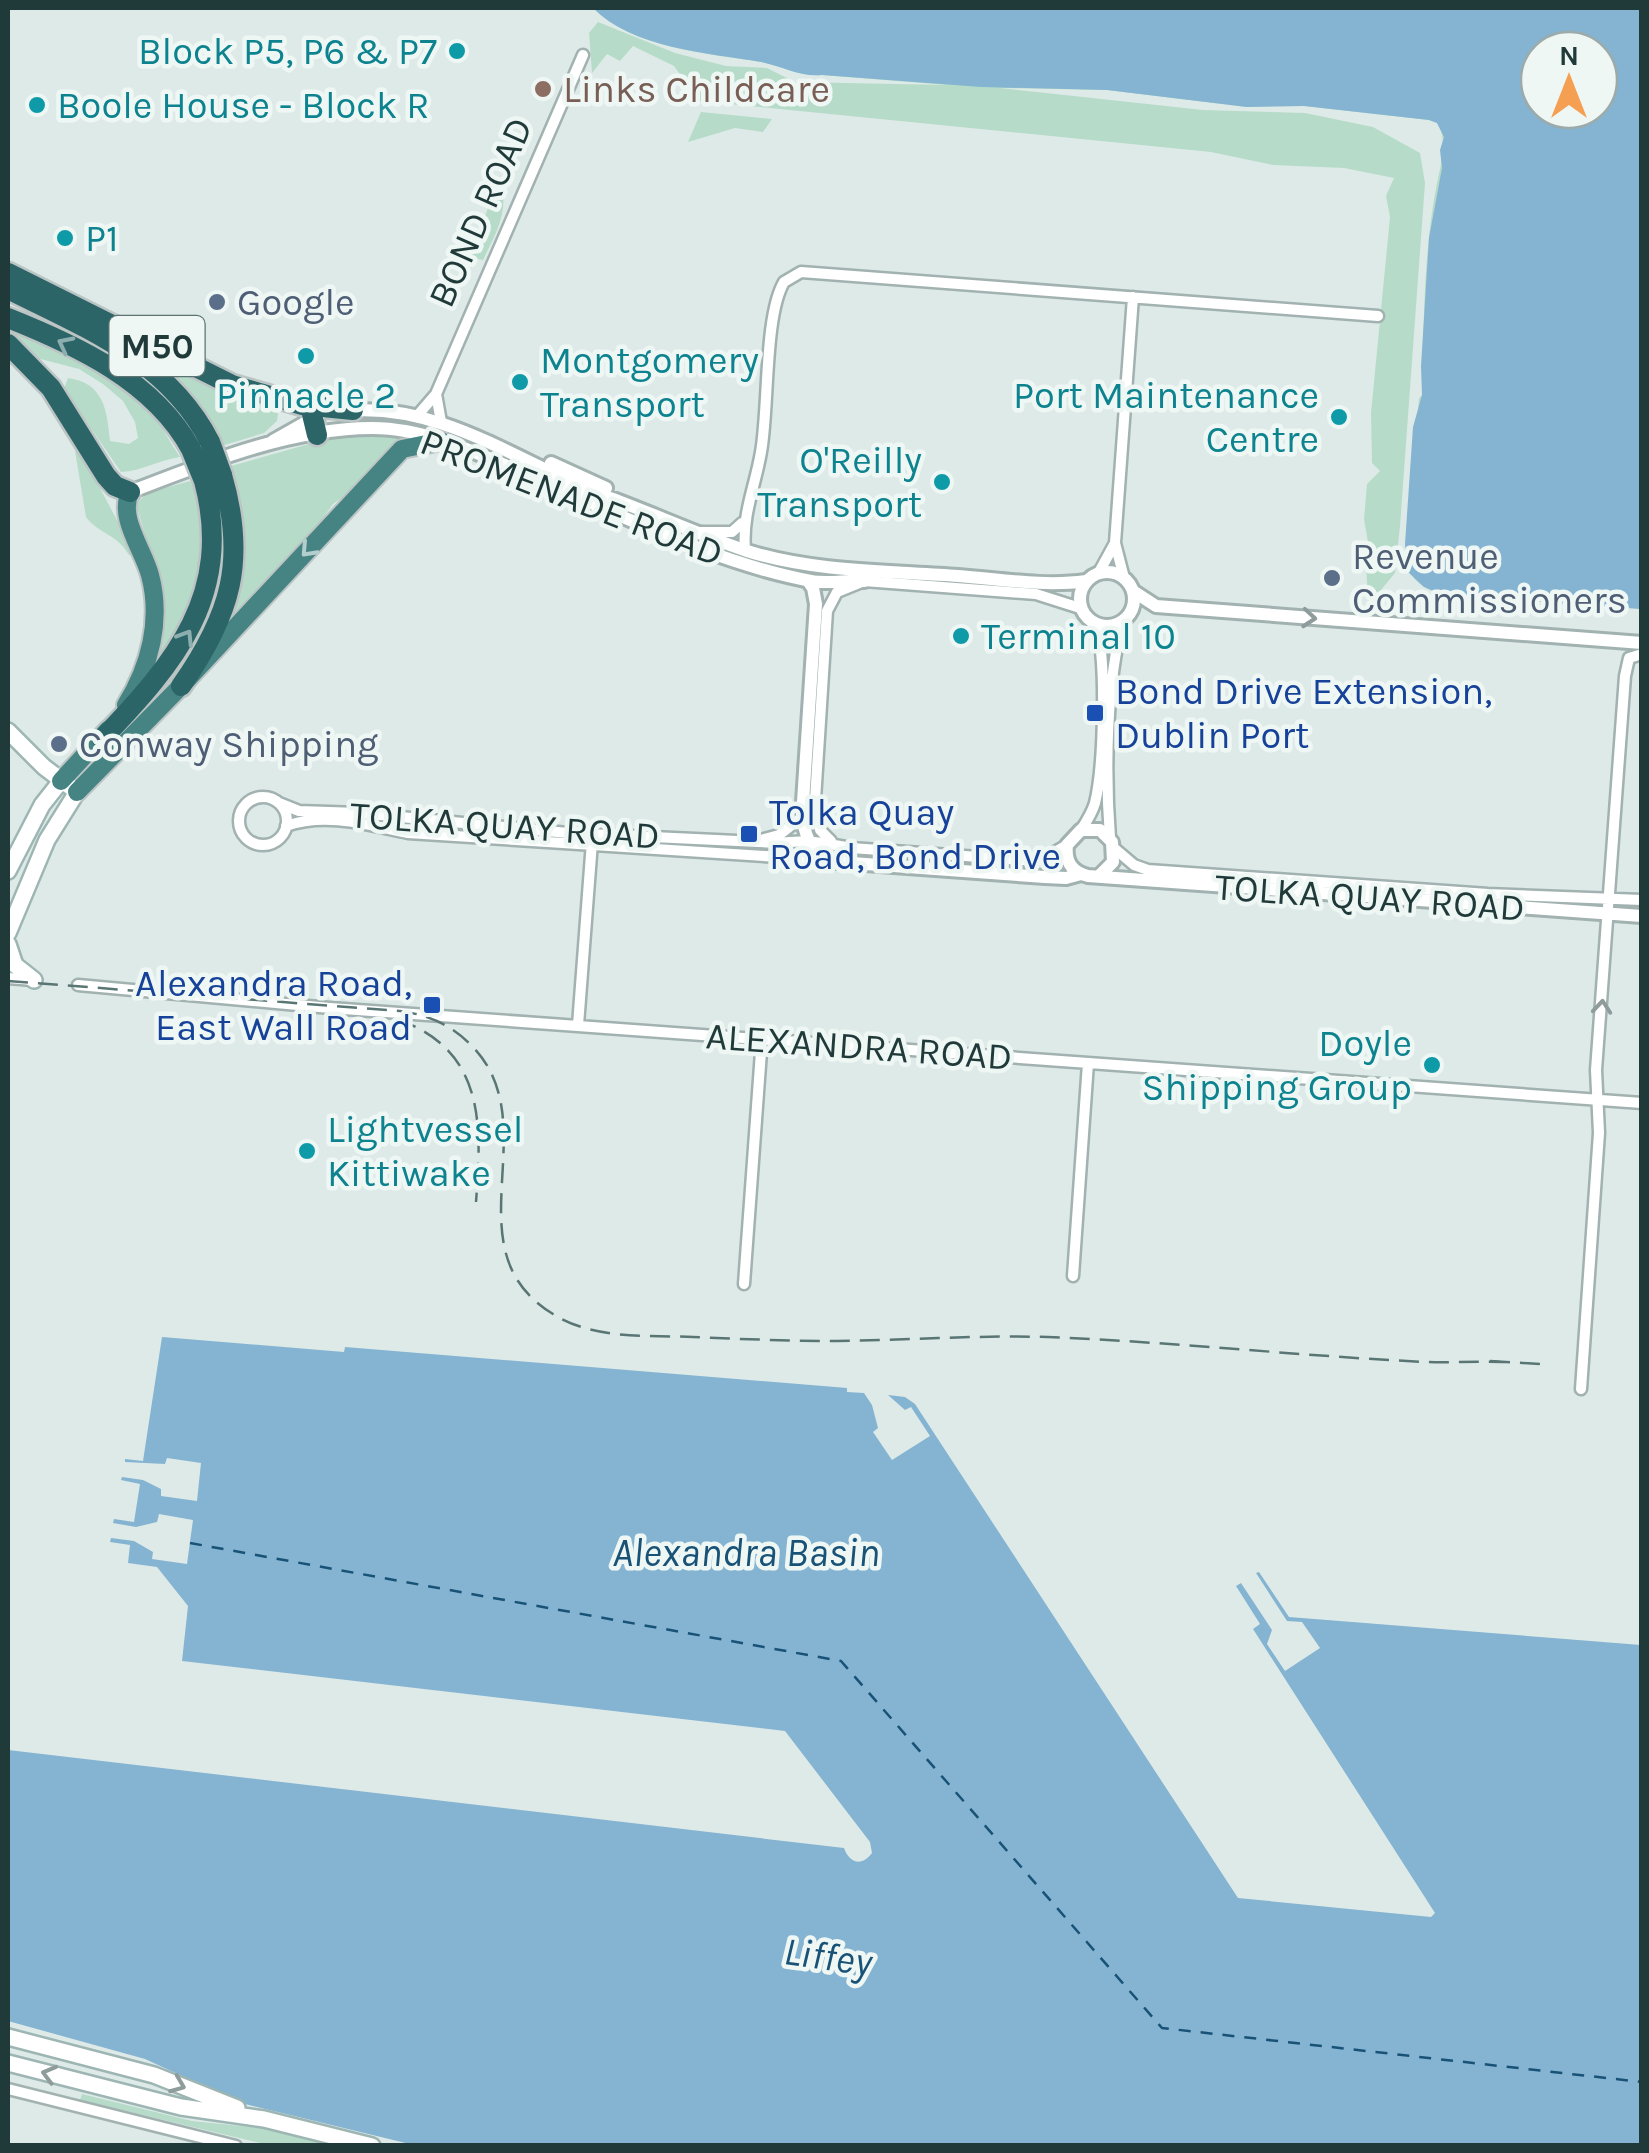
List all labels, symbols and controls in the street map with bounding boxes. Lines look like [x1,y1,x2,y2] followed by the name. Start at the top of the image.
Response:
[138,29,437,74] place label: Block P5, P6 & P7
[1519,30,1619,130] north arrow
[1559,39,1579,72] text: N
[446,40,468,62] marker: Block P5, P6 & P7
[563,67,830,112] place label: Links Childcare
[532,78,554,100] marker: Links Childcare
[57,83,430,128] place label: Boole House - Block R
[26,94,48,116] marker: Boole House - Block R
[419,110,542,314] street label: BOND ROAD
[85,216,119,261] place label: P1
[54,227,76,249] marker: P1
[237,280,355,325] place label: Google
[206,291,228,313] marker: Google
[110,316,204,376] road number: M50
[58,337,76,356] one-way arrow
[540,338,759,427] place label: Montgomery Transport
[295,345,317,367] marker: Pinnacle 2
[509,371,531,393] marker: Montgomery Transport
[216,373,396,418] place label: Pinnacle 2
[1013,373,1319,462] place label: Port Maintenance Centre
[1328,406,1350,428] marker: Port Maintenance Centre
[414,419,729,576] street label: PROMENADE ROAD
[757,438,922,527] place label: O'Reilly Transport
[931,471,953,493] marker: O'Reilly Transport
[1352,534,1627,623] place label: Revenue Commissioners
[302,538,320,557] one-way arrow
[1321,567,1343,589] marker: Revenue Commissioners
[1302,606,1318,628] one-way arrow
[981,614,1176,659] place label: Terminal 10
[950,625,972,647] marker: Terminal 10
[174,630,193,648] one-way arrow
[1115,669,1492,758] place label: Bond Drive Extension, Dublin Port
[1084,702,1106,724] marker: Bond Drive Extension, Dublin Port
[79,722,379,767] place label: Conway Shipping
[48,733,70,755] marker: Conway Shipping
[769,790,1061,879] place label: Tolka Quay Road, Bond Drive
[349,792,661,859] street label: TOLKA QUAY ROAD
[738,823,760,845] marker: Tolka Quay Road, Bond Drive
[1214,864,1526,931] street label: TOLKA QUAY ROAD
[135,961,412,1050] place label: Alexandra Road, East Wall Road
[421,994,443,1016] marker: Alexandra Road, East Wall Road
[1590,998,1612,1014] one-way arrow
[704,1013,1014,1080] street label: ALEXANDRA ROAD
[1141,1021,1412,1110] place label: Doyle Shipping Group
[1421,1054,1443,1076] marker: Doyle Shipping Group
[327,1107,523,1196] place label: Lightvessel Kittiwake
[296,1140,318,1162] marker: Lightvessel Kittiwake
[612,1529,880,1576] water label: Alexandra Basin
[781,1927,876,1986] water label: Liffey
[41,2065,58,2086] one-way arrow
[168,2073,186,2093] one-way arrow

